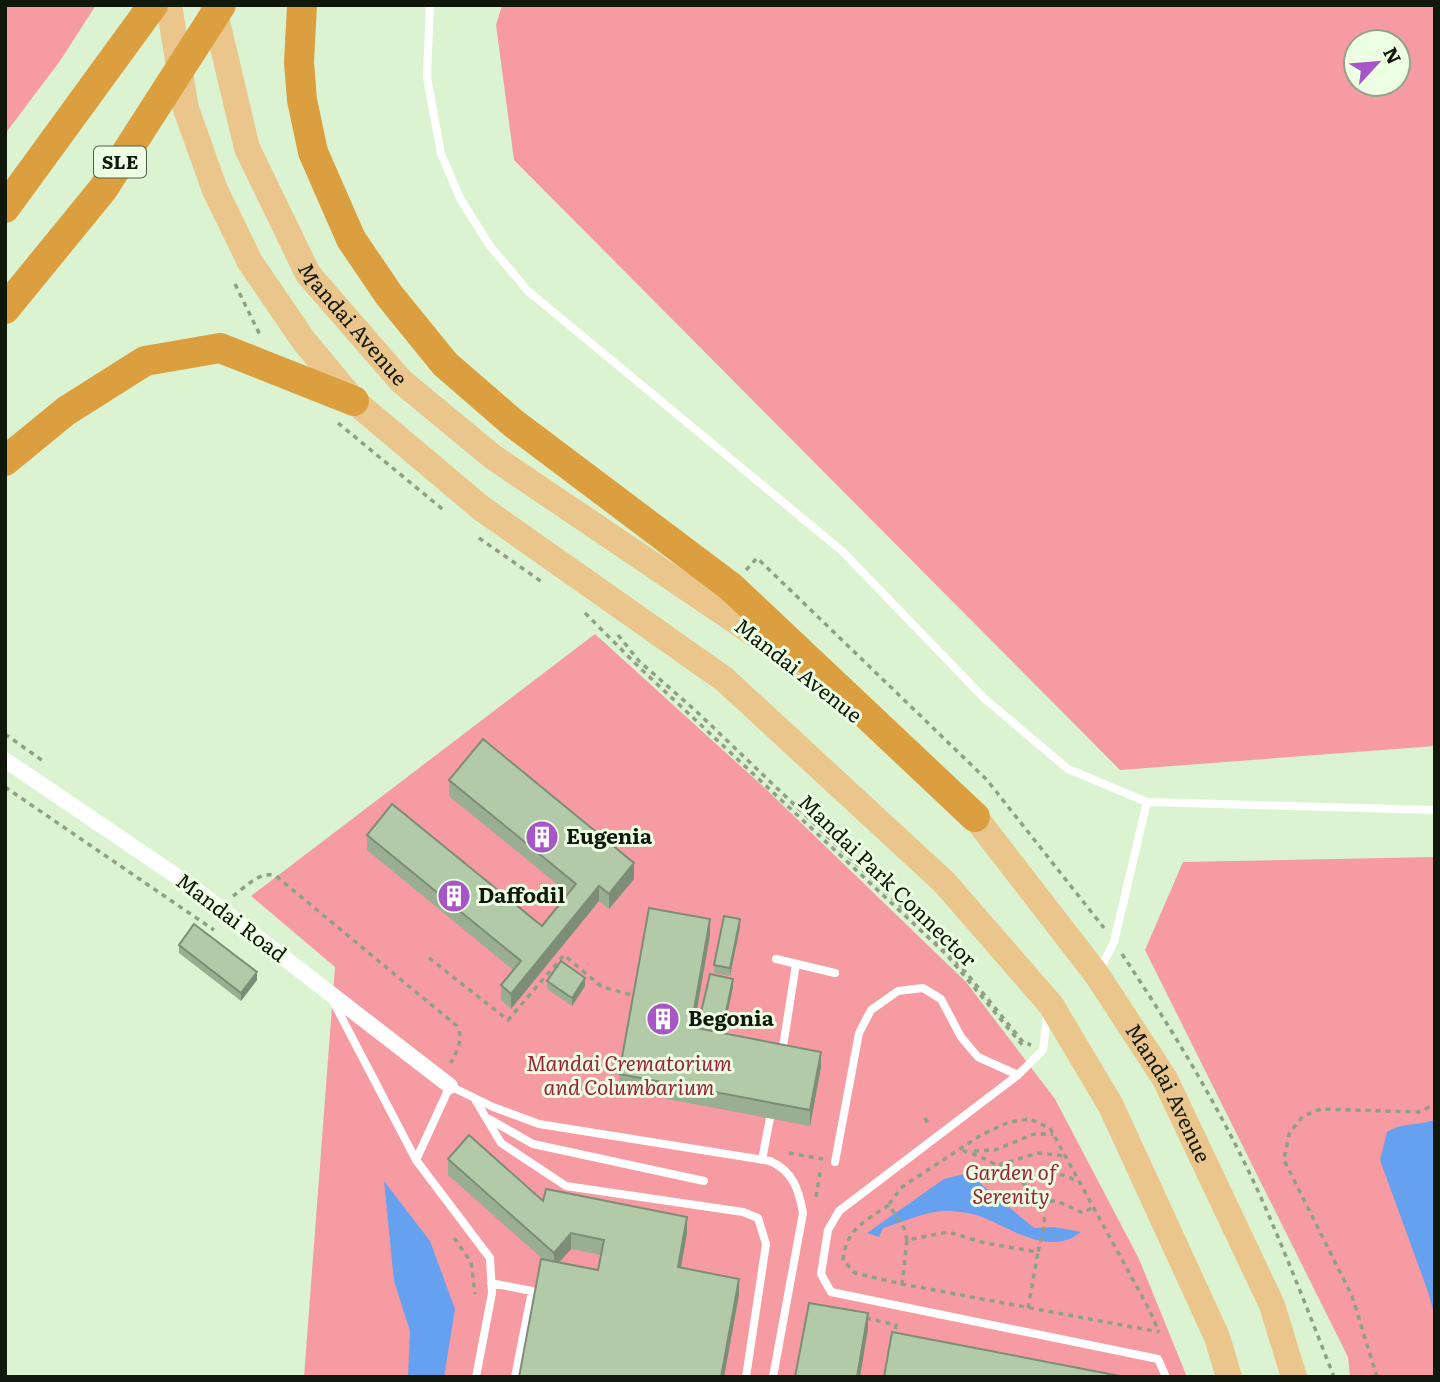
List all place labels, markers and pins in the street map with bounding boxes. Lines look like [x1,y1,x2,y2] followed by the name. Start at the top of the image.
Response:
[523,818,561,856] building icon: Eugenia
[566,819,653,850] place label: Eugenia
[435,877,473,915] building icon: Daffodil
[478,878,566,909] place label: Daffodil
[644,1000,682,1038] building icon: Begonia
[688,1001,775,1032] place label: Begonia

